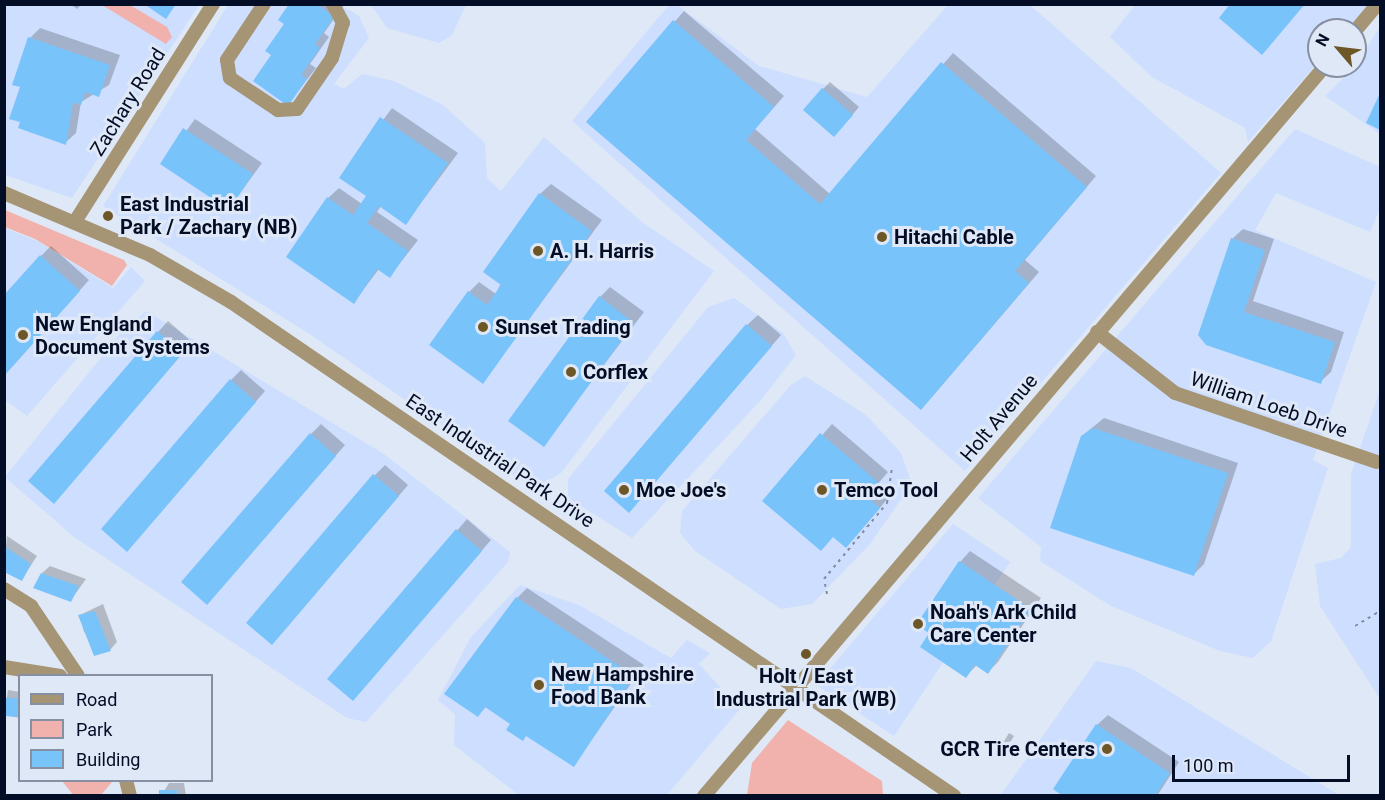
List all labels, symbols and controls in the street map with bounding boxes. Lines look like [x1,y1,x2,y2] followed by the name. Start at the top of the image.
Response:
[1307,18,1367,78] north arrow
[1311,31,1333,50] text: N
[85,44,171,160] street label: Zachary Road
[120,192,297,239] place label: East Industrial Park / Zachary (NB)
[101,209,115,223] marker: East Industrial Park / Zachary (NB)
[894,225,1014,249] place label: Hitachi Cable
[875,230,889,244] marker: Hitachi Cable
[550,239,654,263] place label: A. H. Harris
[531,244,545,258] marker: A. H. Harris
[35,312,210,359] place label: New England Document Systems
[495,315,631,339] place label: Sunset Trading
[476,320,490,334] marker: Sunset Trading
[16,328,30,342] marker: New England Document Systems
[583,360,648,384] place label: Corflex
[564,365,578,379] marker: Corflex
[1187,367,1351,443] street label: William Loeb Drive
[955,369,1043,467] street label: Holt Avenue
[401,389,599,533] street label: East Industrial Park Drive
[636,478,726,502] place label: Moe Joe's
[834,478,939,502] place label: Temco Tool
[617,483,631,497] marker: Moe Joe's
[815,483,829,497] marker: Temco Tool
[930,600,1077,647] place label: Noah's Ark Child Care Center
[911,617,925,631] marker: Noah's Ark Child Care Center
[799,647,813,661] marker: Holt / East Industrial Park (WB)
[551,662,694,709] place label: New Hampshire Food Bank
[715,664,897,711] place label: Holt / East Industrial Park (WB)
[18,674,213,782] legend
[532,678,546,692] marker: New Hampshire Food Bank
[76,689,117,710] text: Road
[76,719,112,740] text: Park
[940,737,1095,761] place label: GCR Tire Centers
[1100,742,1114,756] marker: GCR Tire Centers
[1175,743,1354,781] scale bar
[76,749,140,770] text: Building
[1183,755,1234,776] text: 100 m

